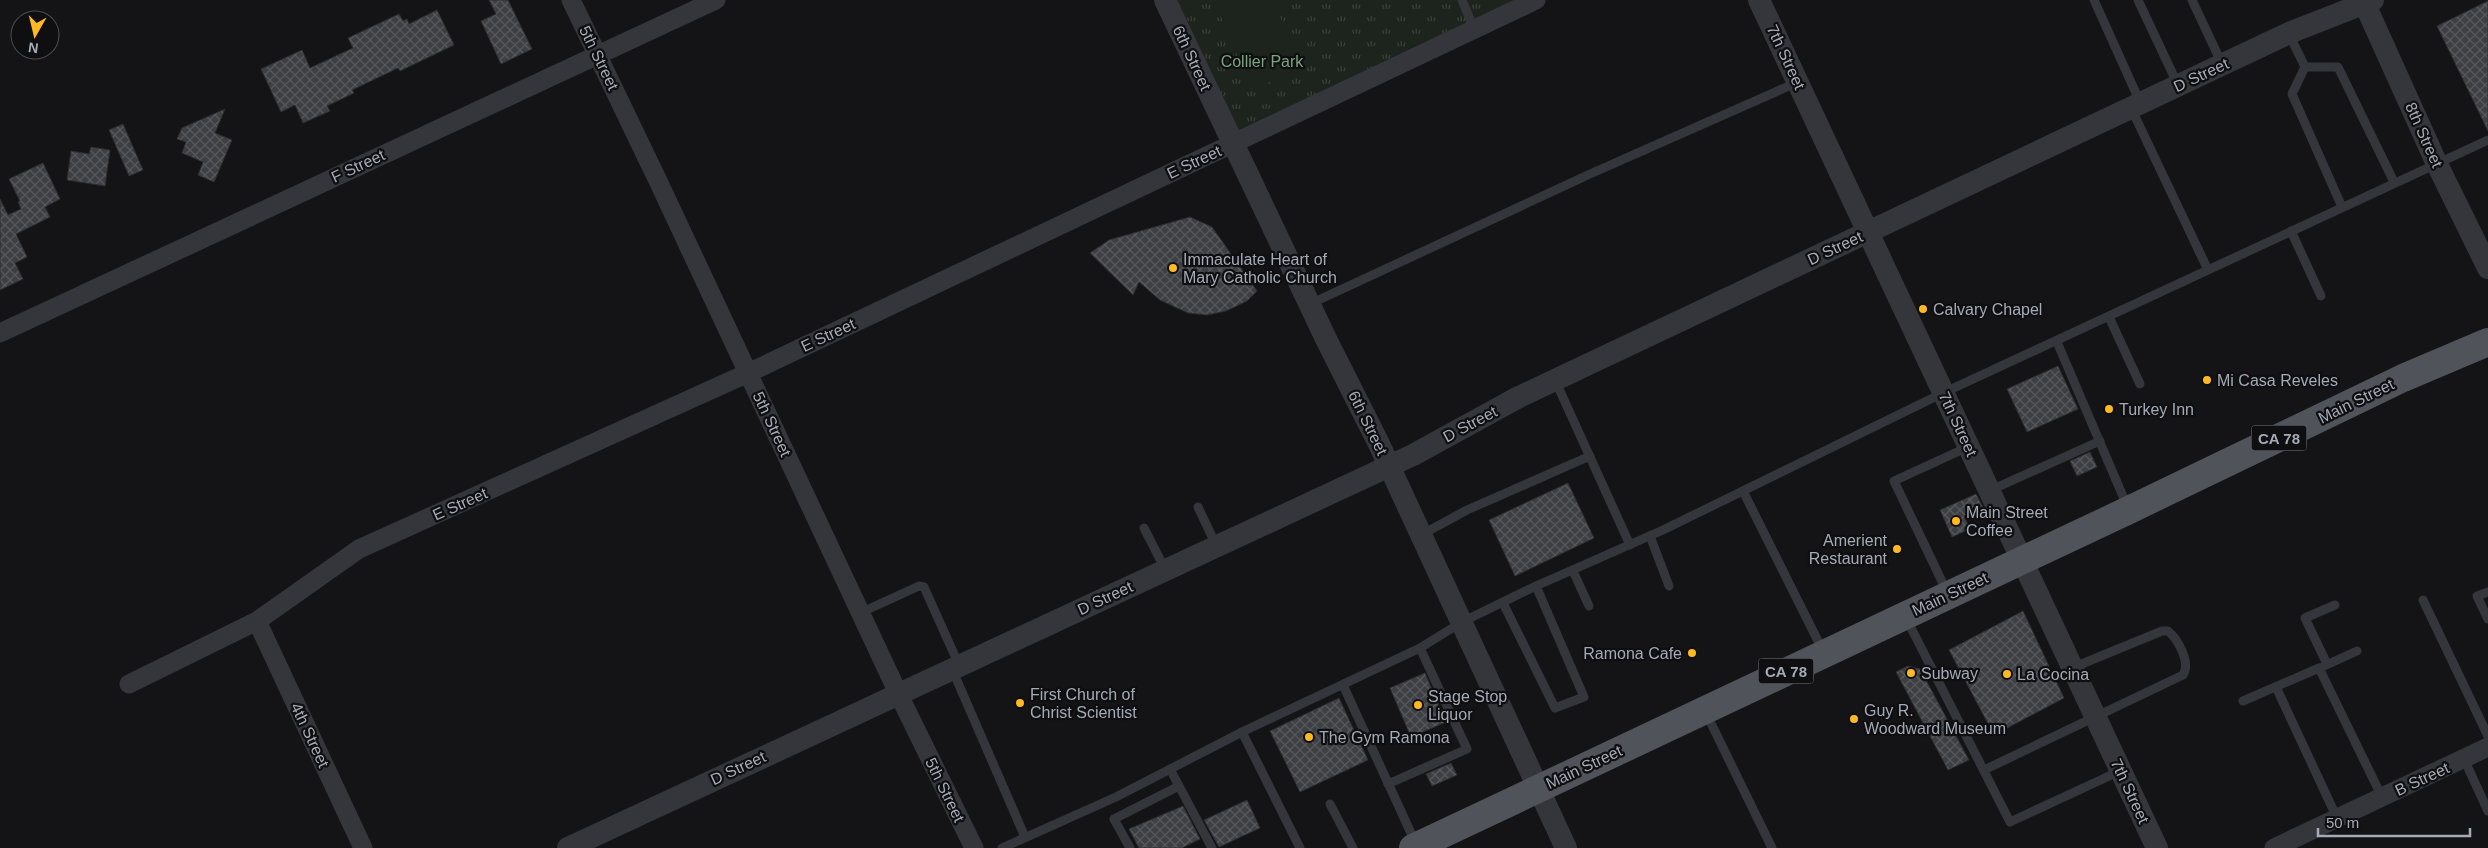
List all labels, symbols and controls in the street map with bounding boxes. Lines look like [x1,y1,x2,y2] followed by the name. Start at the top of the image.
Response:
[10,10,60,60] north arrow
[1764,22,1809,93] street label: 7th Street
[576,23,622,93] street label: 5th Street
[1170,23,1215,94] street label: 6th Street
[27,39,39,57] text: N
[1221,53,1304,70] park label: Collier Park
[2171,55,2232,95] street label: D Street
[2402,100,2446,171] street label: 8th Street
[1164,142,1224,182] street label: E Street
[329,146,388,186] street label: F Street
[1805,228,1866,268] street label: D Street
[1183,251,1337,286] place label: Immaculate Heart of Mary Catholic Church
[1167,262,1179,274] marker: Immaculate Heart of Mary Catholic Church
[1933,301,2042,318] place label: Calvary Chapel
[1917,303,1929,315] marker: Calvary Chapel
[798,315,858,355] street label: E Street
[2217,372,2338,389] place label: Mi Casa Reveles
[2201,374,2213,386] marker: Mi Casa Reveles
[2316,375,2397,427] street label: Main Street
[1345,388,1391,458] street label: 6th Street
[750,389,795,460] street label: 5th Street
[1936,389,1981,460] street label: 7th Street
[2119,401,2194,418] place label: Turkey Inn
[1440,402,1500,445] street label: D Street
[2103,403,2115,415] marker: Turkey Inn
[2252,426,2306,450] road number: CA 78
[430,484,490,524] street label: E Street
[1966,504,2048,539] place label: Main Street Coffee
[1950,515,1962,527] marker: Main Street Coffee
[1809,532,1888,567] place label: Amerient Restaurant
[1891,543,1903,555] marker: Amerient Restaurant
[1909,569,1991,619] street label: Main Street
[1075,578,1136,618] street label: D Street
[1583,645,1682,662] place label: Ramona Cafe
[1686,647,1698,659] marker: Ramona Cafe
[1758,658,1814,684] road number: CA 78
[1921,665,1978,682] place label: Subway
[2017,666,2089,683] place label: La Cocina
[1905,667,1917,679] marker: Subway
[2001,668,2013,680] marker: La Cocina
[1030,686,1137,721] place label: First Church of Christ Scientist
[1428,688,1507,723] place label: Stage Stop Liquor
[1014,697,1026,709] marker: First Church of Christ Scientist
[1412,699,1424,711] marker: Stage Stop Liquor
[288,700,333,771] street label: 4th Street
[1864,702,2006,737] place label: Guy R. Woodward Museum
[1848,713,1860,725] marker: Guy R. Woodward Museum
[1319,729,1450,746] place label: The Gym Ramona
[1303,731,1315,743] marker: The Gym Ramona
[1543,742,1625,792] street label: Main Street
[708,748,769,788] street label: D Street
[922,755,968,825] street label: 5th Street
[2108,756,2153,827] street label: 7th Street
[2392,759,2452,799] street label: B Street
[2318,806,2470,838] scale bar
[2326,814,2359,831] text: 50 m

